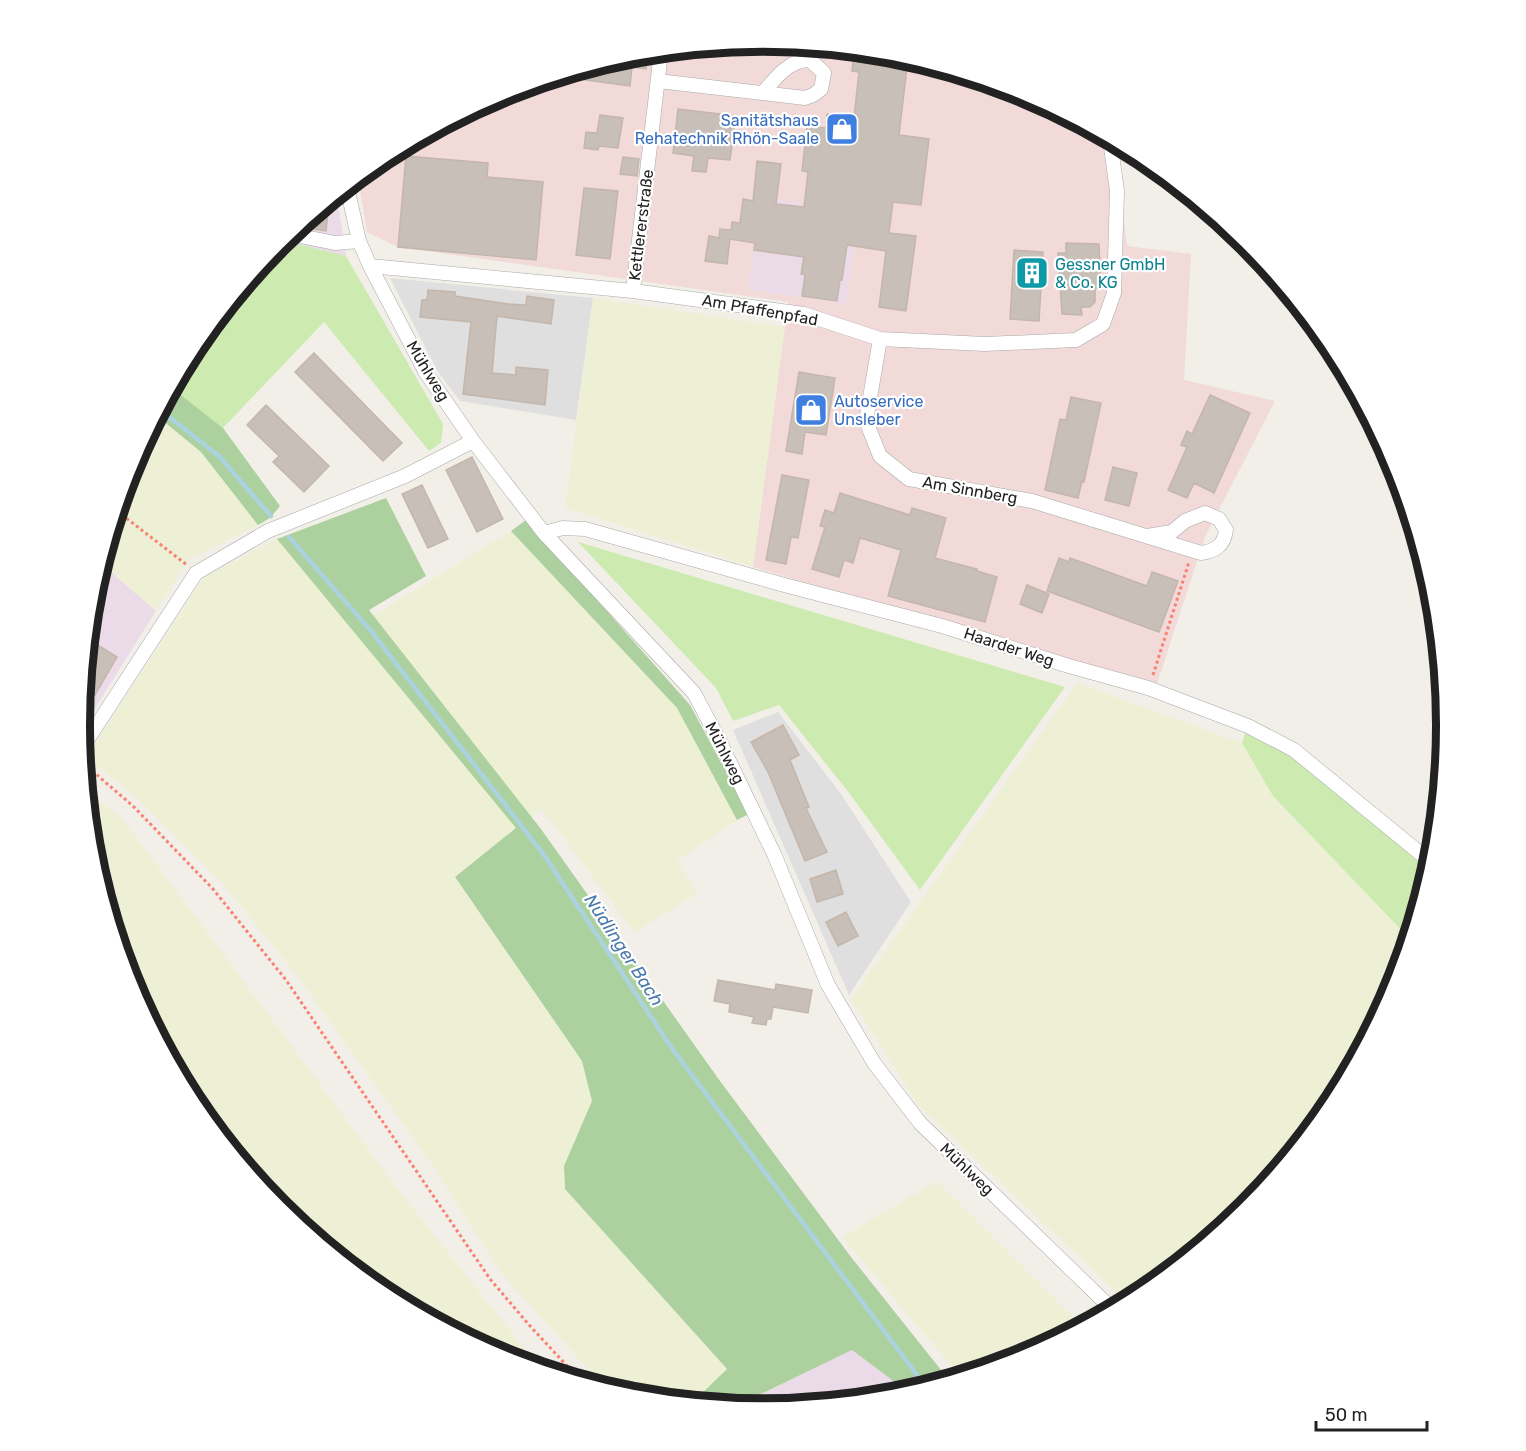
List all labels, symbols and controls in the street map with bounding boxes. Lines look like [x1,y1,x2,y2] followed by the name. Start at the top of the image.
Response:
[635,111,819,148] place label: Sanitätshaus Rehatechnik Rhön-Saale
[824,111,860,147] shop icon: Sanitätshaus Rehatechnik Rhön-Saale
[625,168,657,282] street label: Kettlererstraße
[1014,255,1050,291] building icon: Gessner GmbH & Co. KG
[1055,255,1166,292] place label: Gessner GmbH & Co. KG
[701,290,819,330] street label: Am Pfaffenpfad
[403,337,453,405] street label: Mühlweg
[793,392,829,428] shop icon: Autoservice Unsleber
[834,392,923,429] place label: Autoservice Unsleber
[921,472,1019,508] street label: Am Sinnberg
[961,623,1057,671] street label: Haarder Weg
[701,719,749,787] street label: Mühlweg
[580,890,668,1010] water label: Nüdlinger Bach
[936,1139,998,1199] street label: Mühlweg
[1316,1394,1427,1432] scale bar
[1325,1404,1368,1426] text: 50 m

